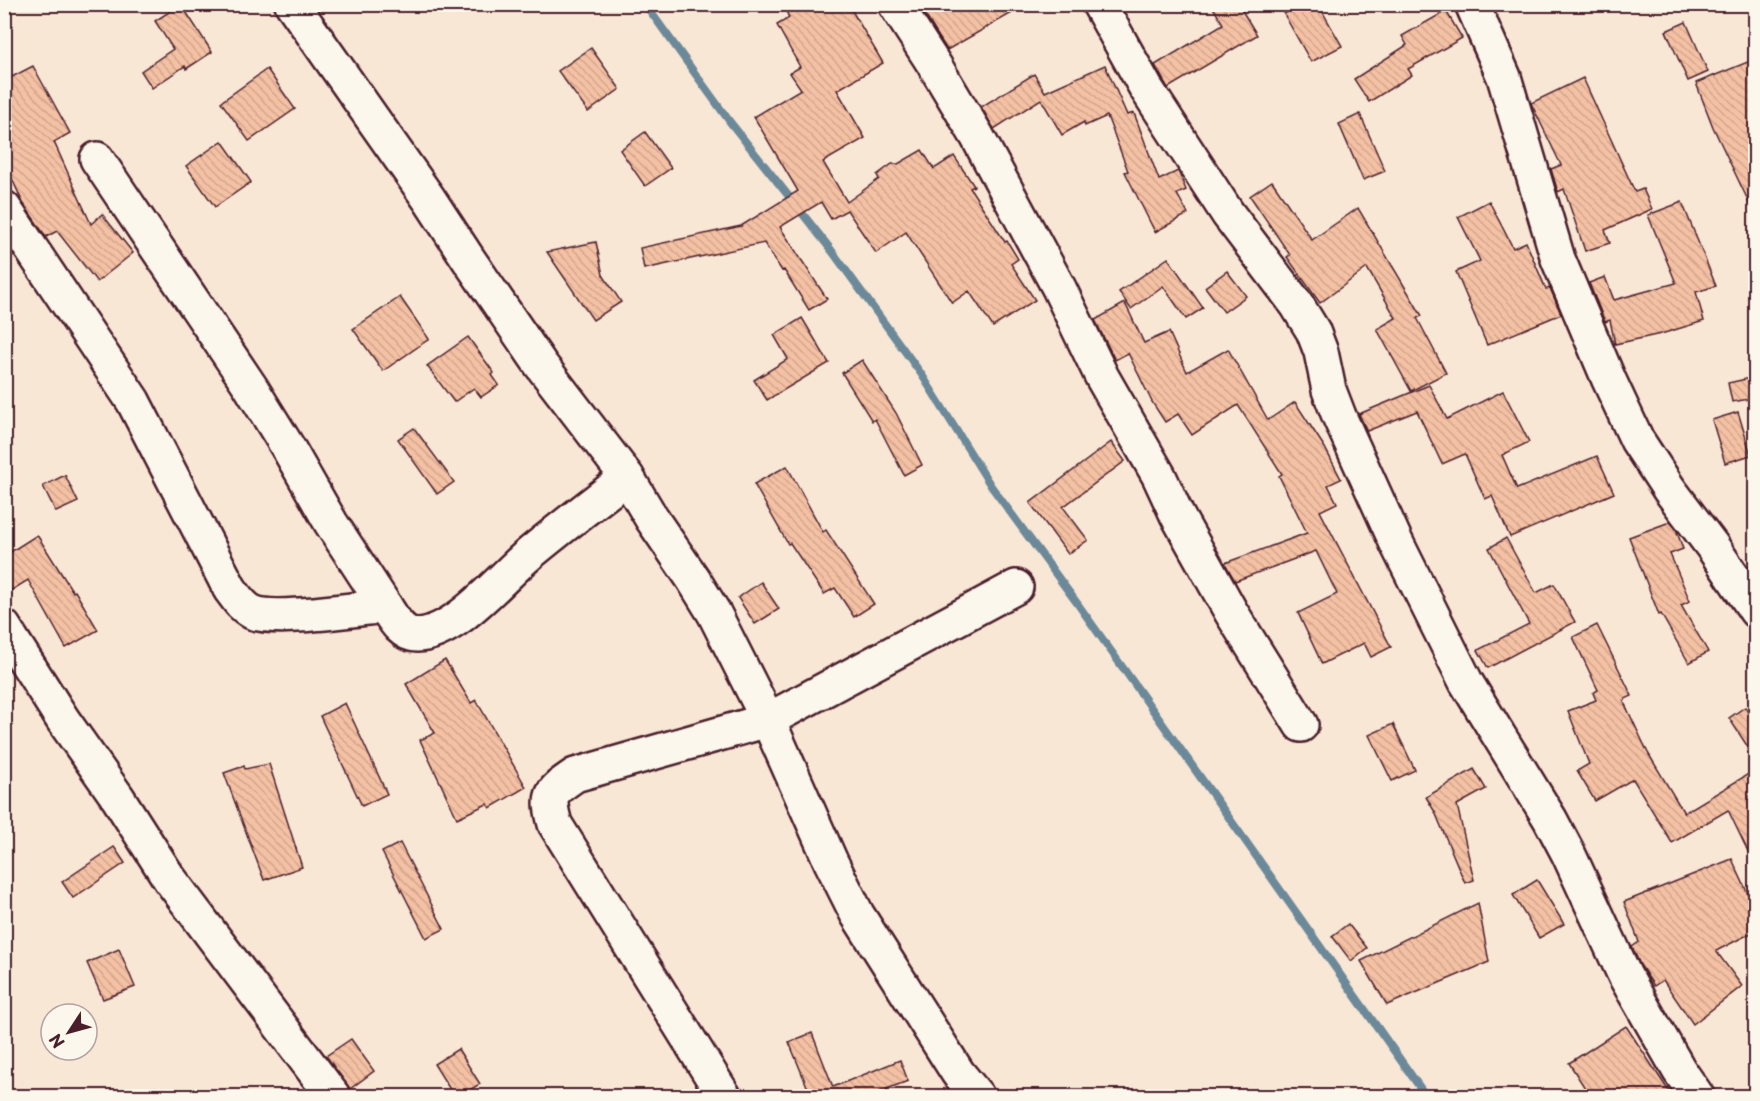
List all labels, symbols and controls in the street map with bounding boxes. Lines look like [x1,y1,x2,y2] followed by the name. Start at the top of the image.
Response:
[39,1002,99,1062] north arrow
[43,1029,69,1054] text: N

